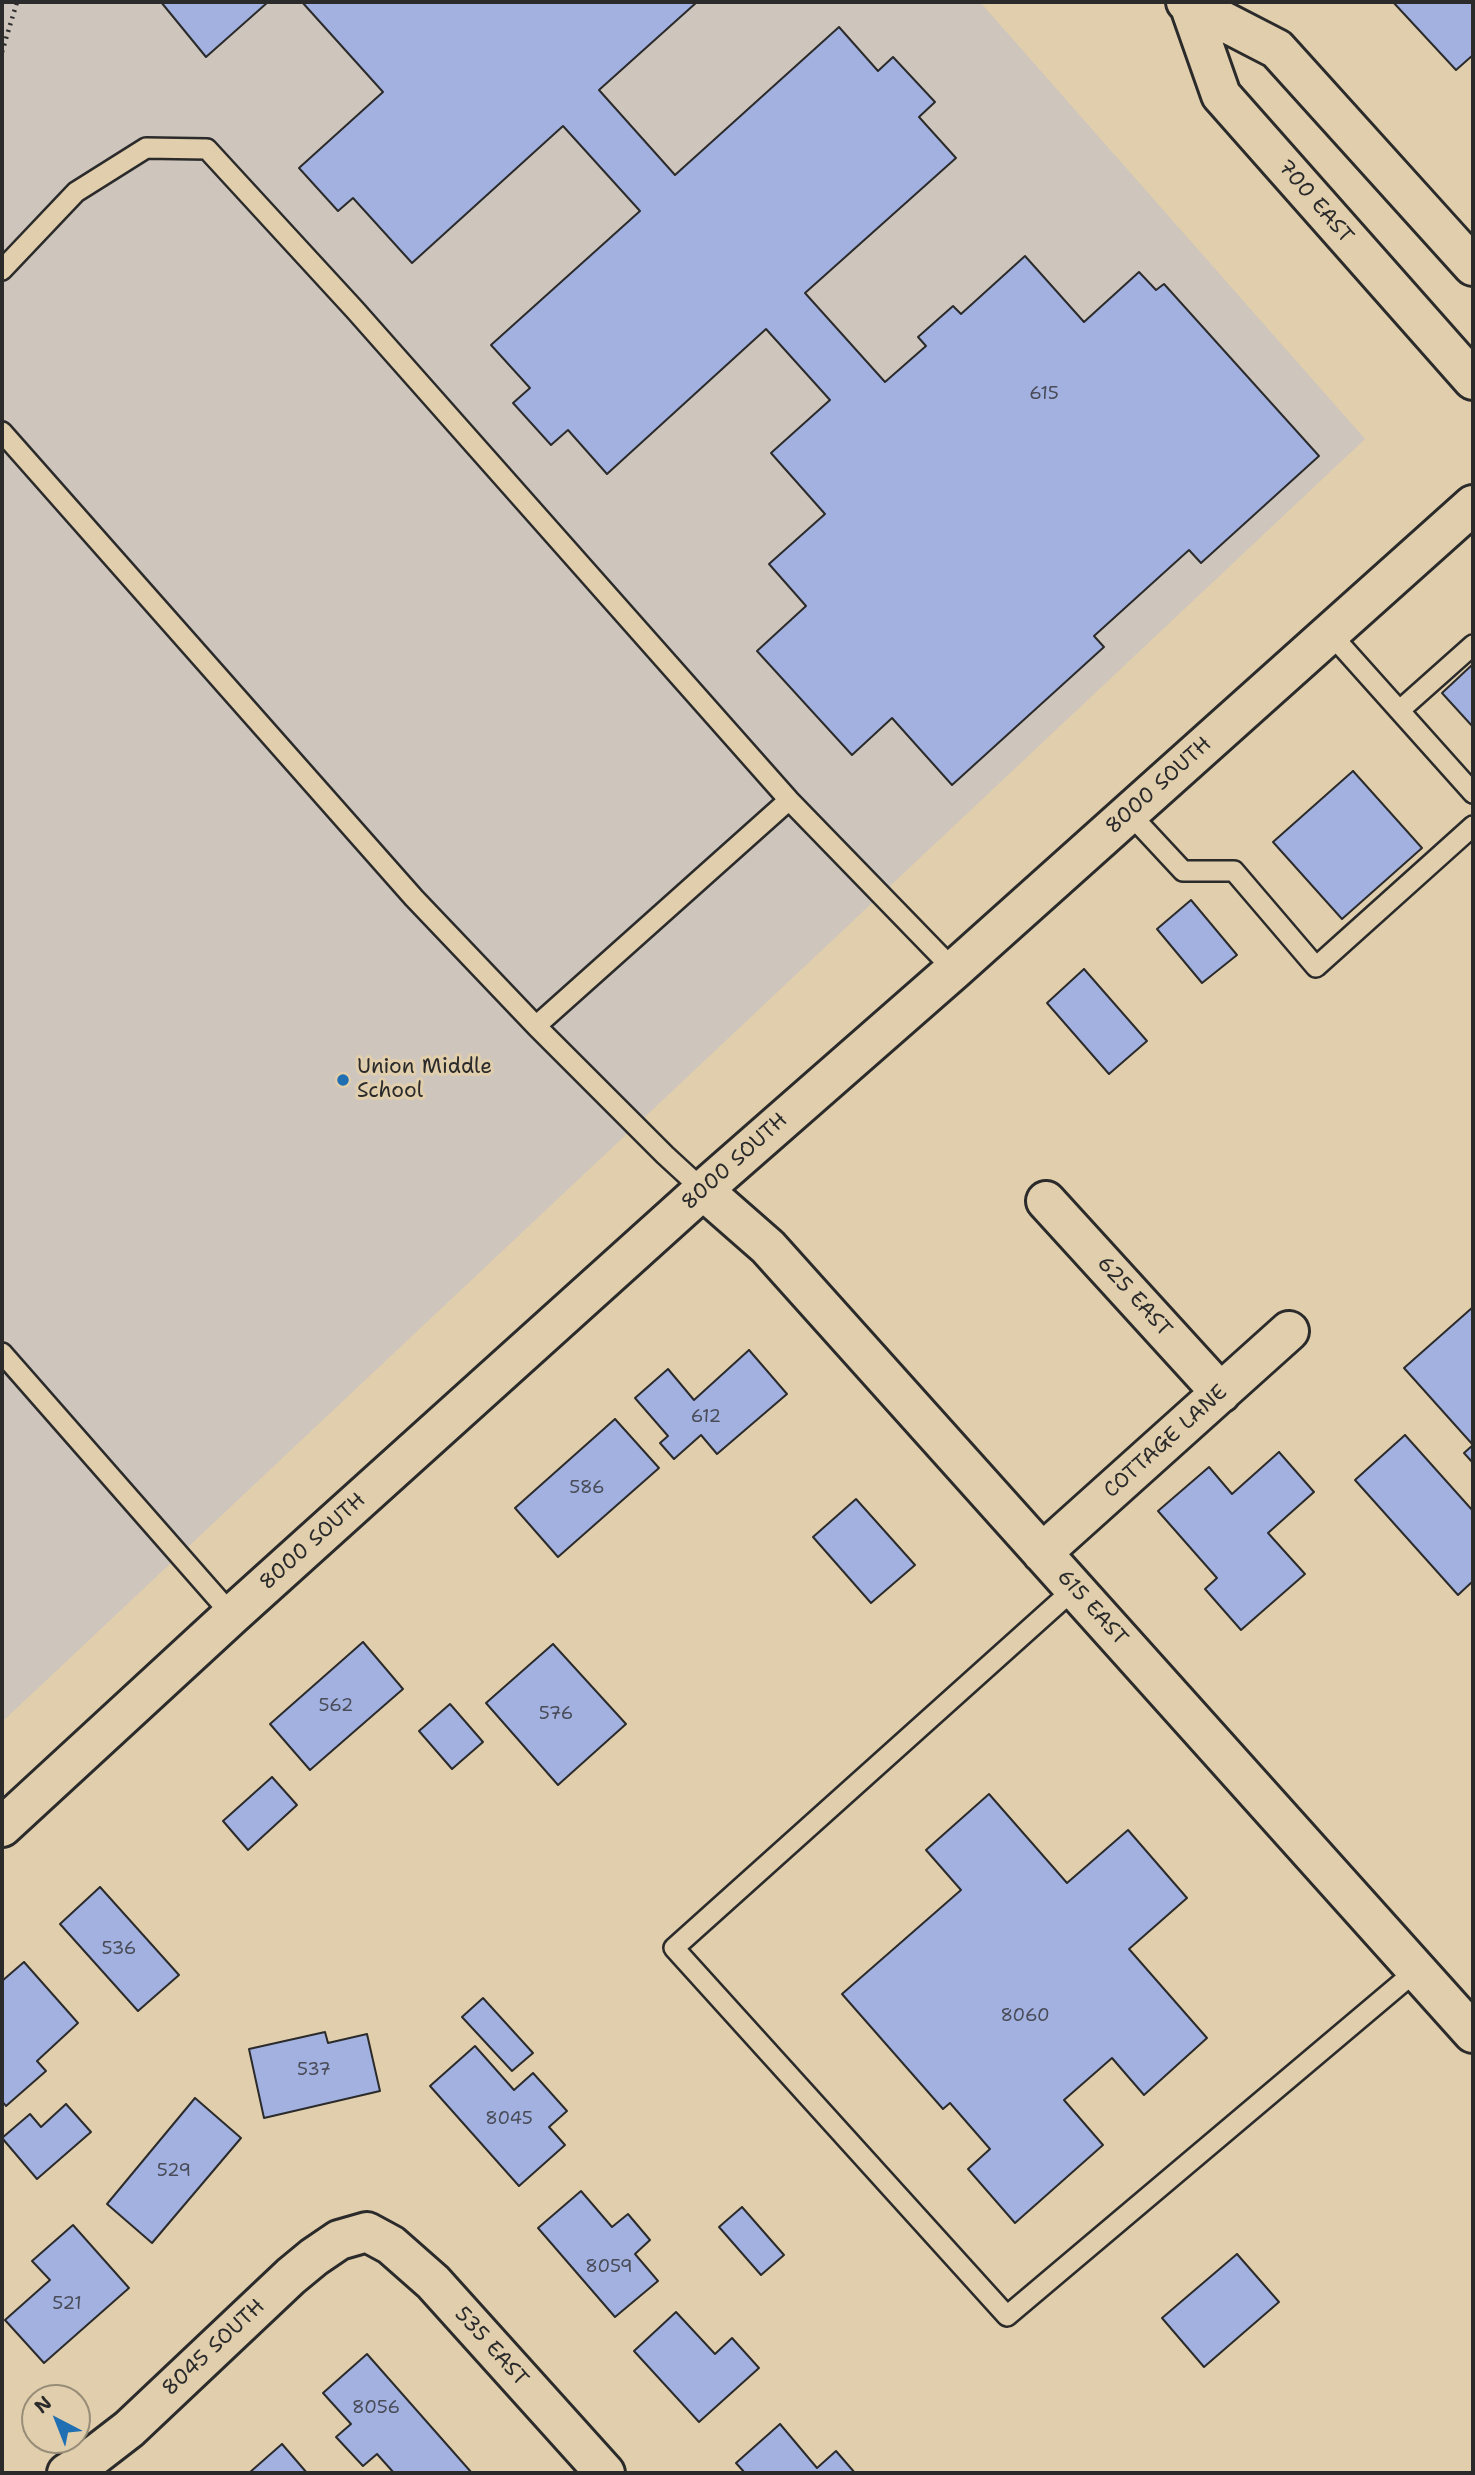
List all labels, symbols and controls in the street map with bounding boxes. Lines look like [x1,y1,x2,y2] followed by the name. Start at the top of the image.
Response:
[1272,155,1358,249] street label: 700 EAST
[1029,383,1059,405] house number: 615
[1101,732,1217,840] street label: 8000 SOUTH
[357,1055,492,1105] place label: Union Middle School
[335,1072,351,1088] marker: Union Middle School
[677,1108,793,1216] street label: 8000 SOUTH
[1091,1252,1177,1342] street label: 625 EAST
[1099,1380,1233,1504] street label: COTTAGE LANE
[691,1406,721,1428] house number: 612
[569,1477,605,1499] house number: 586
[255,1488,371,1596] street label: 8000 SOUTH
[1051,1565,1133,1651] street label: 615 EAST
[319,1695,353,1717] house number: 562
[539,1703,573,1725] house number: 576
[102,1938,136,1960] house number: 536
[1000,2005,1050,2027] house number: 8060
[297,2059,331,2081] house number: 537
[485,2108,533,2130] house number: 8045
[157,2160,191,2182] house number: 529
[585,2256,633,2278] house number: 8059
[52,2293,82,2315] house number: 521
[158,2294,270,2402] street label: 8045 SOUTH
[449,2302,533,2392] street label: 535 EAST
[21,2384,91,2454] north arrow
[29,2390,57,2419] text: N
[352,2397,400,2419] house number: 8056

